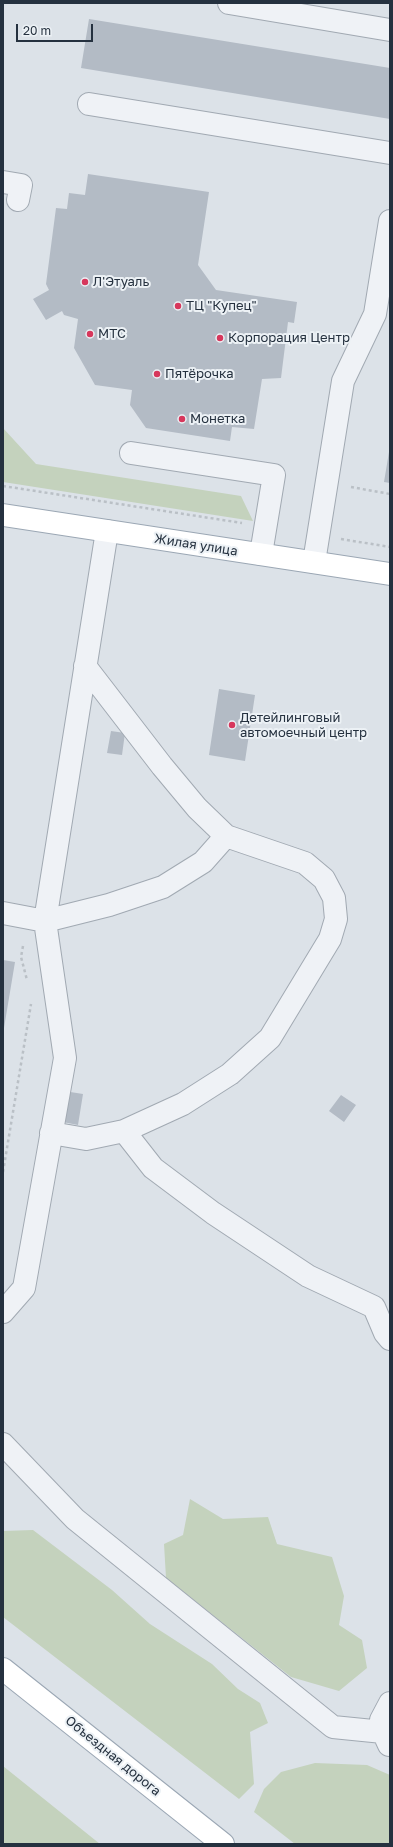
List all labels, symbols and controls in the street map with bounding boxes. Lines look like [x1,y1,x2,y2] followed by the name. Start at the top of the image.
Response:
[18,16,95,42] scale bar
[23,23,51,38] text: 20 m
[93,274,149,290] place label: Л'Этуаль
[80,277,90,287] marker: Л'Этуаль
[186,298,257,314] place label: ТЦ "Купец"
[173,301,183,311] marker: ТЦ "Купец"
[98,326,126,342] place label: МТС
[85,329,95,339] marker: МТС
[228,330,350,346] place label: Корпорация Центр
[215,333,225,343] marker: Корпорация Центр
[165,366,234,382] place label: Пятёрочка
[152,369,162,379] marker: Пятёрочка
[190,411,245,427] place label: Монетка
[177,414,187,424] marker: Монетка
[153,531,239,559] street label: Жилая улица
[240,710,367,741] place label: Детейлинговый автомоечный центр
[227,720,237,730] marker: Детейлинговый автомоечный центр
[62,1713,164,1799] street label: Объездная дорога

